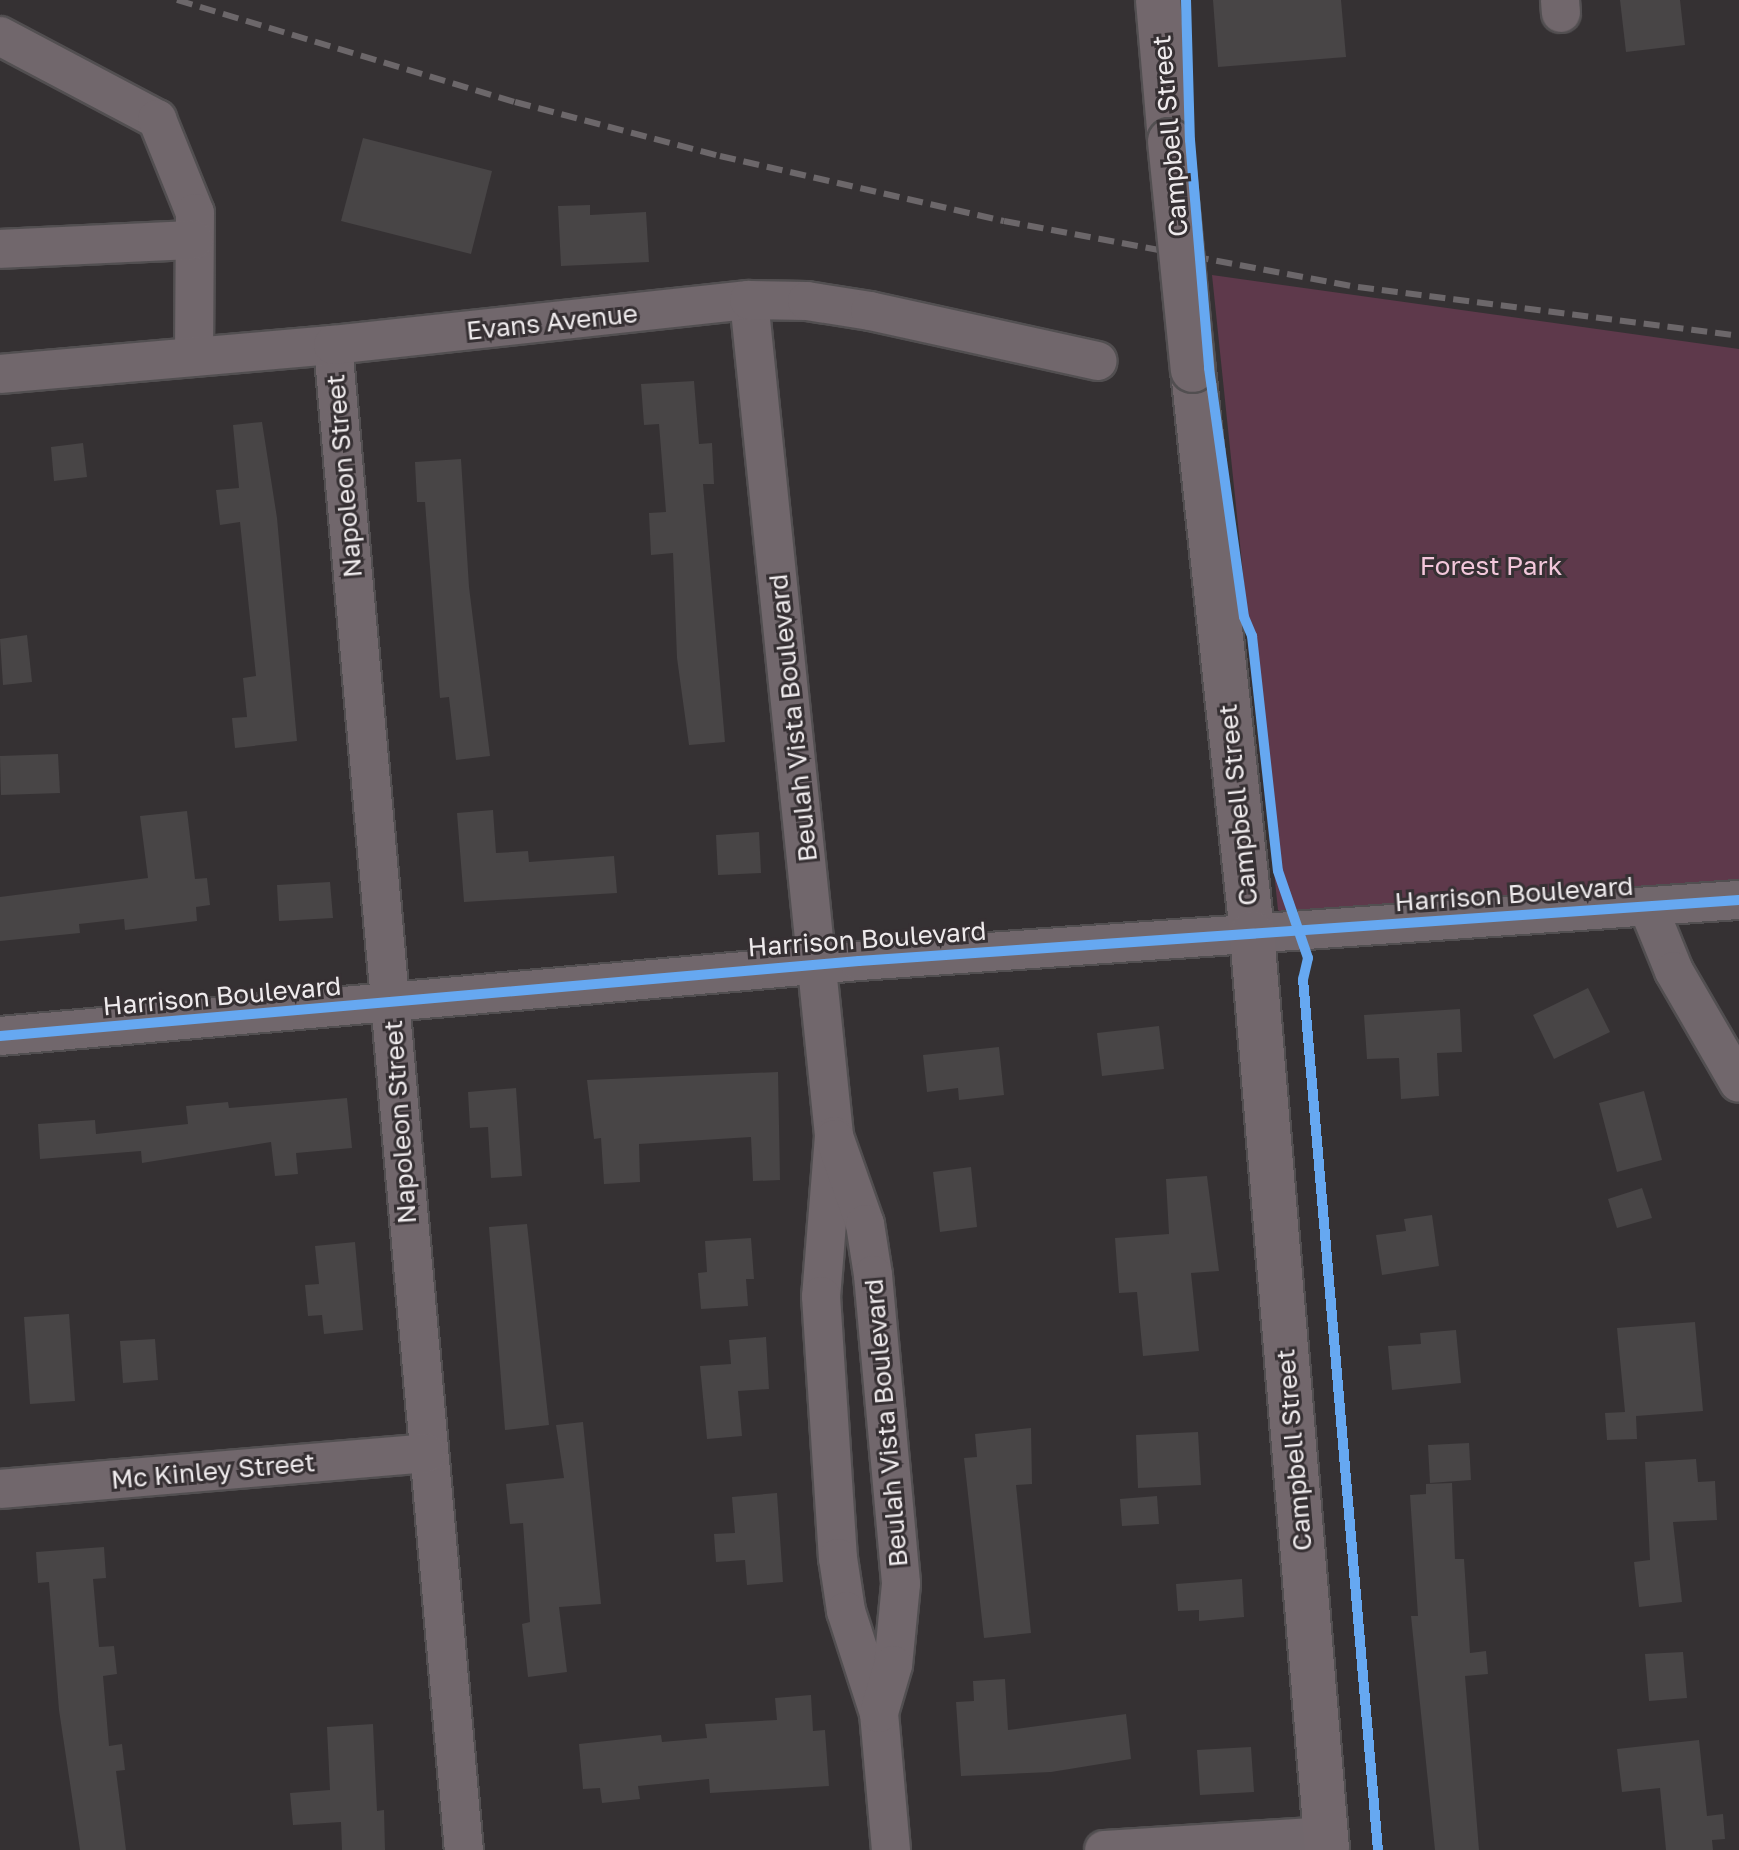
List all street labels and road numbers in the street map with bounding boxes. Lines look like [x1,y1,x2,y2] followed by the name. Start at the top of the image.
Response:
[1146,34,1194,238] street label: Campbell Street
[465,297,639,347] street label: Evans Avenue
[320,373,368,579] street label: Napoleon Street
[762,573,824,863] street label: Beulah Vista Boulevard
[1212,703,1264,907] street label: Campbell Street
[1394,870,1634,918] street label: Harrison Boulevard
[747,915,987,963] street label: Harrison Boulevard
[101,970,343,1022] street label: Harrison Boulevard
[377,1019,423,1225] street label: Napoleon Street
[858,1278,914,1568] street label: Beulah Vista Boulevard
[1270,1348,1318,1552] street label: Campbell Street
[110,1447,316,1495] street label: Mc Kinley Street

